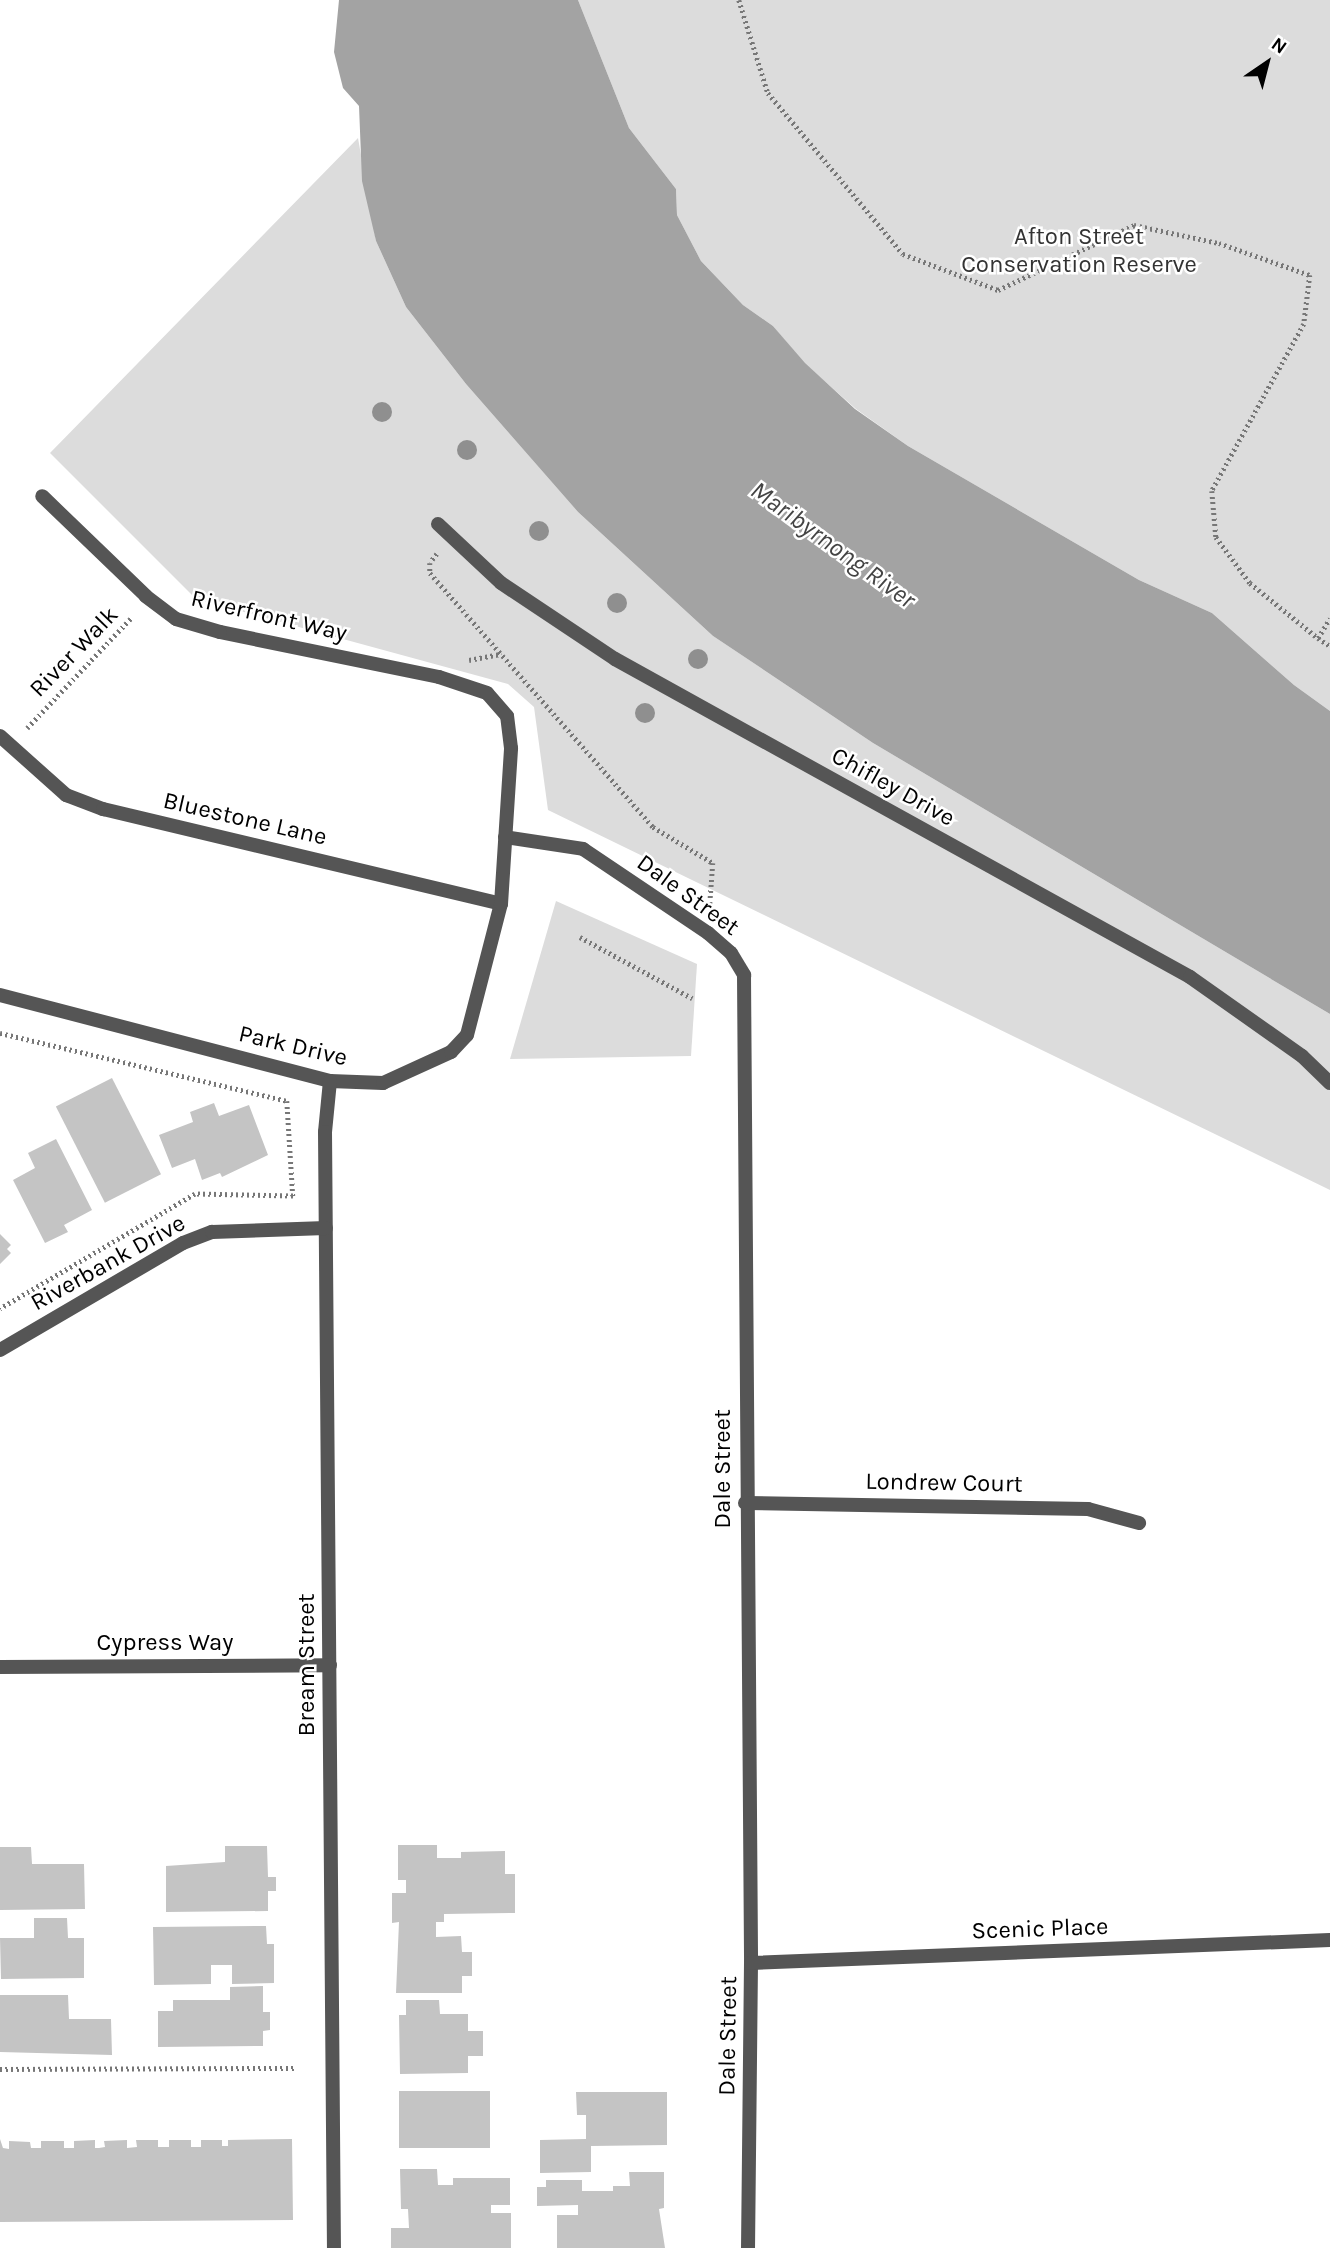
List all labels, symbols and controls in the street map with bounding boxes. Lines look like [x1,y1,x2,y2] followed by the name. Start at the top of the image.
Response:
[1232,28,1302,98] north arrow
[1267,33,1291,59] text: N
[961,223,1197,279] park label: Afton Street Conservation Reserve
[744,475,922,615] water label: Maribyrnong River
[188,584,350,648] street label: Riverfront Way
[24,601,124,703] street label: River Walk
[826,741,960,833] street label: Chifley Drive
[160,786,330,852] street label: Bluestone Lane
[631,848,745,942] street label: Dale Street
[236,1020,350,1072] street label: Park Drive
[26,1209,190,1317] street label: Riverbank Drive
[709,1409,737,1529] street label: Dale Street
[865,1467,1023,1499] street label: Londrew Court
[293,1593,321,1737] street label: Bream Street
[97,1629,233,1657] street label: Cypress Way
[971,1912,1109,1946] street label: Scenic Place
[713,1976,743,2096] street label: Dale Street

